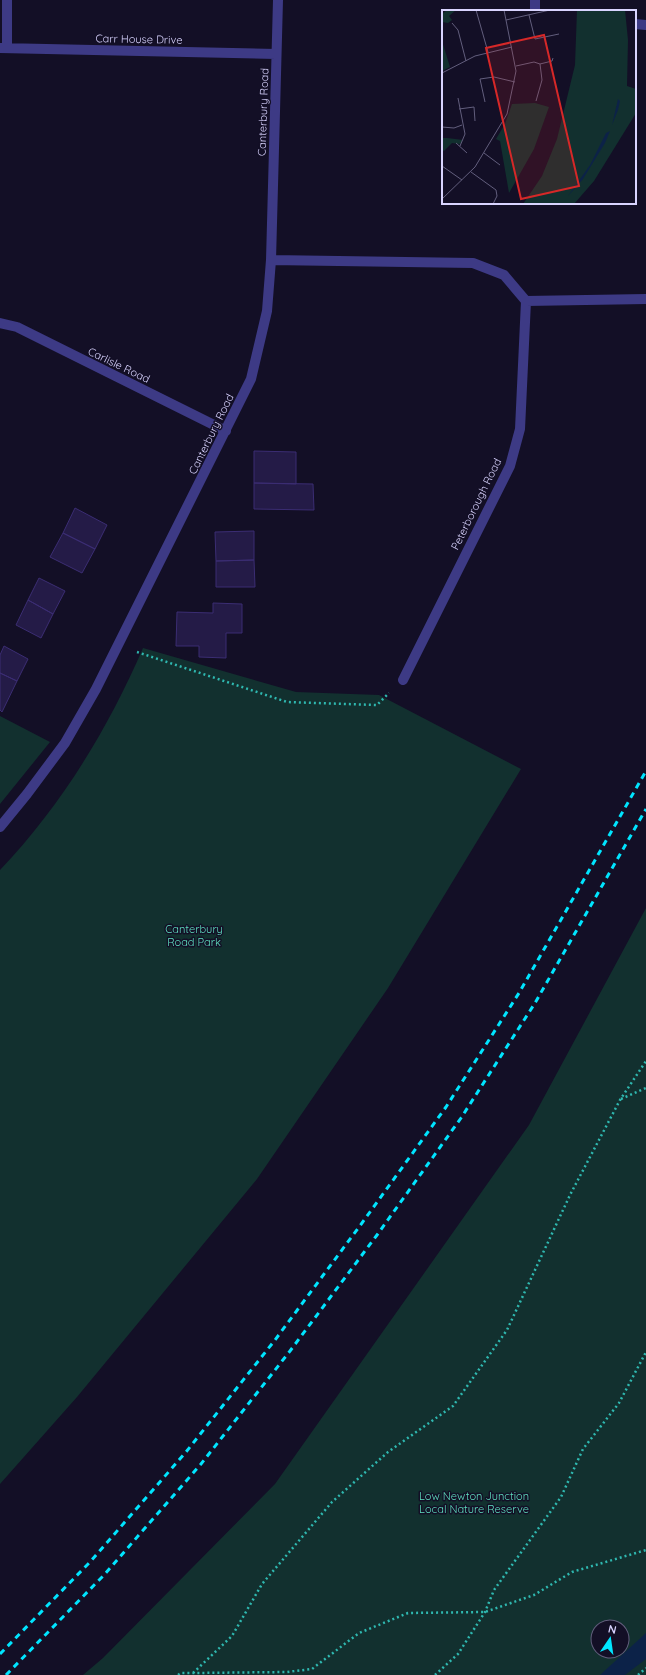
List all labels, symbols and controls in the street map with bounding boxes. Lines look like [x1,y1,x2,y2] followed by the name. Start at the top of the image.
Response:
[442,10,636,204] inset map
[95,31,183,47] street label: Carr House Drive
[254,68,272,156] street label: Canterbury Road
[86,344,152,386] street label: Carlisle Road
[185,391,237,477] street label: Canterbury Road
[448,456,504,552] street label: Peterborough Road
[165,922,223,949] park label: Canterbury Road Park
[419,1489,529,1516] park label: Low Newton Junction Local Nature Reserve
[590,1619,630,1659] north arrow
[607,1622,618,1637] text: N

